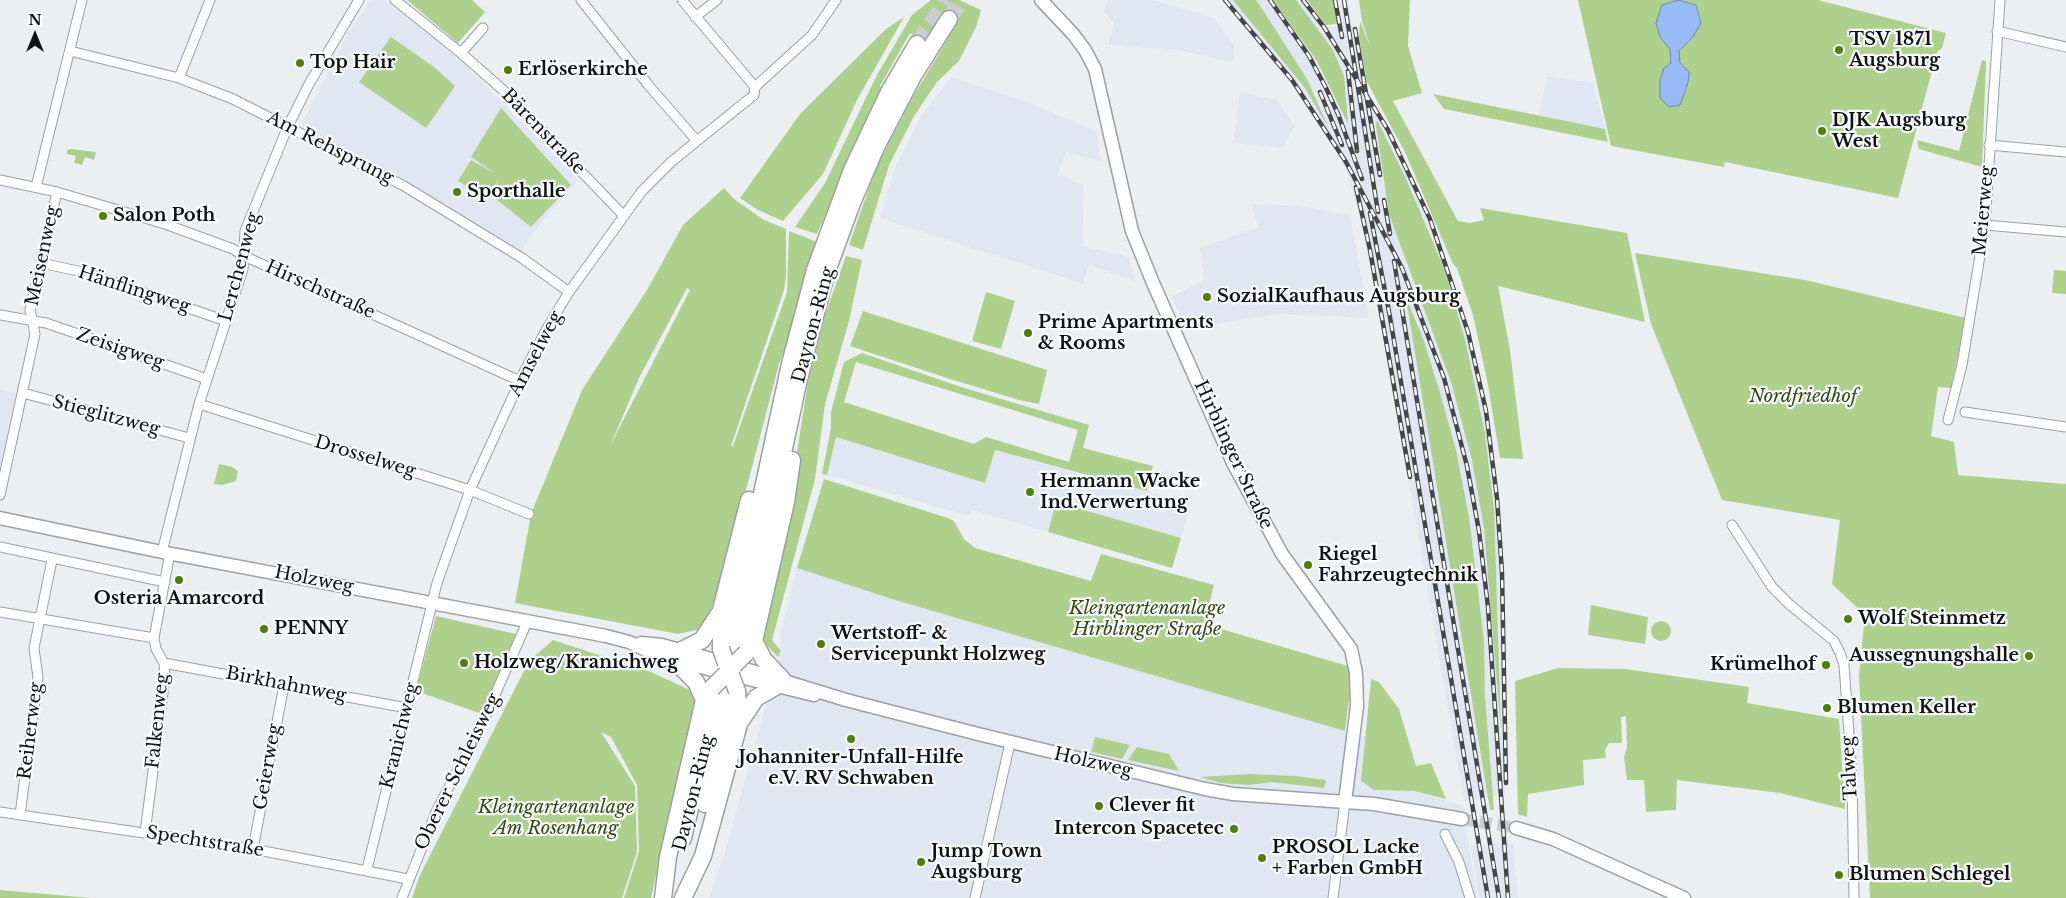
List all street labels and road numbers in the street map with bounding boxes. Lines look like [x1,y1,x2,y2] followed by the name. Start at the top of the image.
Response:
[497,85,589,179] street label: Bärenstraße
[263,107,397,189] street label: Am Rehsprung
[1969,165,1999,257] street label: Meierweg
[22,204,64,308] street label: Meisenweg
[215,210,265,324] street label: Lerchenweg
[262,256,378,324] street label: Hirschstraße
[75,262,193,318] street label: Hänflingweg
[788,264,840,386] street label: Dayton-Ring
[505,308,567,400] street label: Amselweg
[73,324,167,374] street label: Zeisigweg
[1189,377,1277,533] street label: Hirblinger Straße
[50,391,162,441] street label: Stieglitzweg
[312,431,418,483] street label: Drosselweg
[273,562,355,598] street label: Holzweg
[224,663,348,707] street label: Birkhahnweg
[142,672,174,770] street label: Falkenweg
[14,681,48,781] street label: Reiherweg
[376,681,424,791] street label: Kranichweg
[411,690,505,854] street label: Oberer Schleisweg
[250,722,286,812] street label: Geierweg
[669,732,719,854] street label: Dayton-Ring
[1838,735,1862,801] street label: Talweg
[1052,743,1134,783] street label: Holzweg
[145,822,265,862] street label: Spechtstraße

